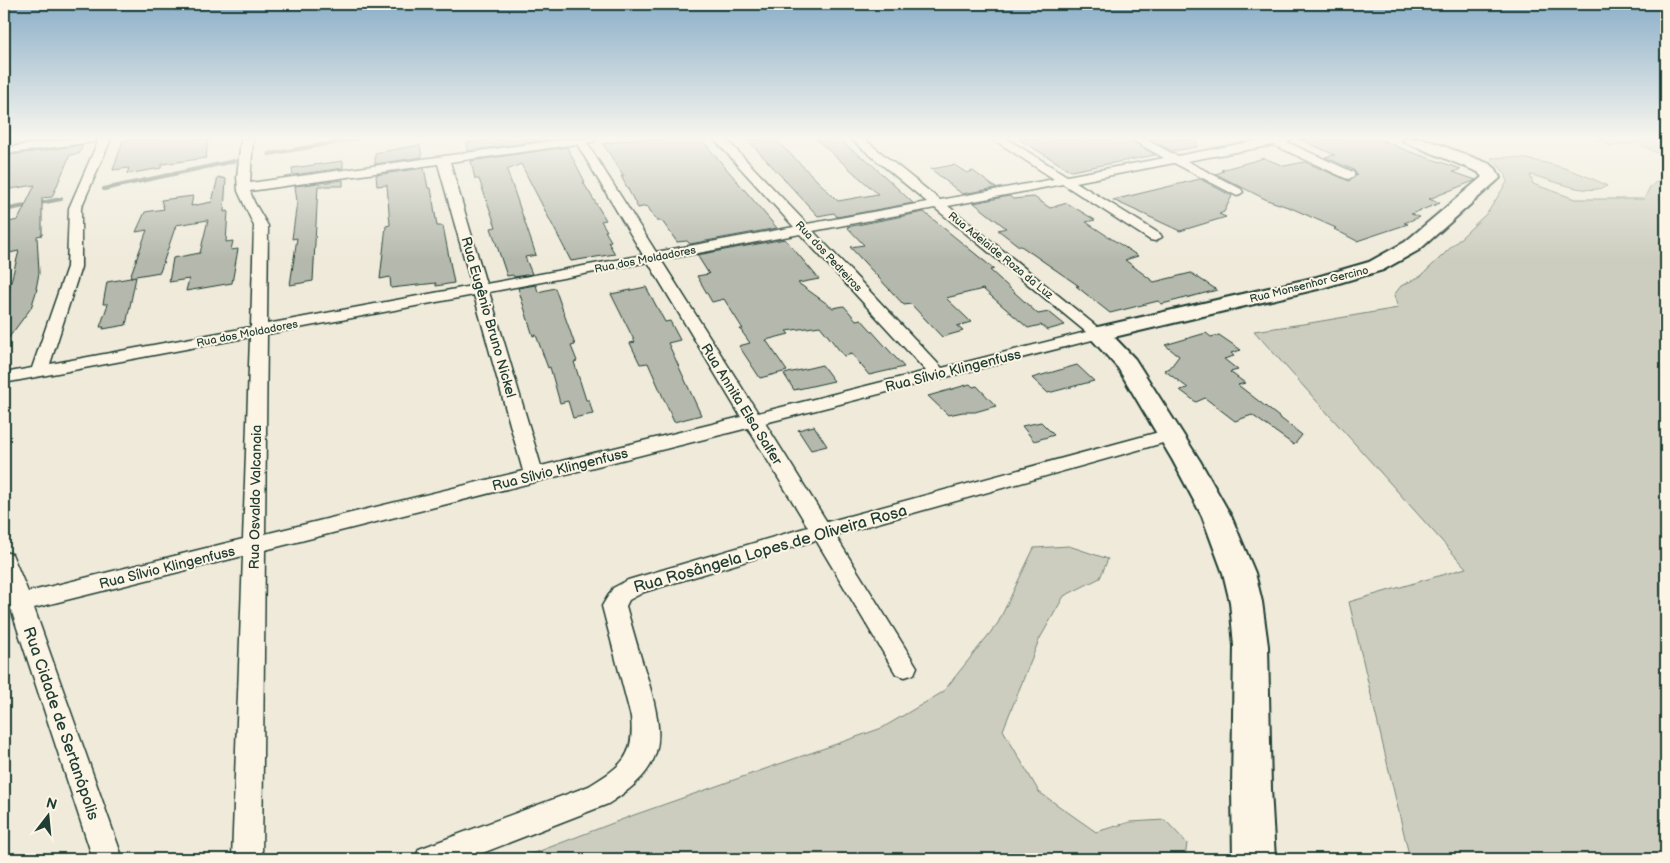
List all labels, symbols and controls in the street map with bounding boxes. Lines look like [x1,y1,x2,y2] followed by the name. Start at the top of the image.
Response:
[946,209,1056,302] street label: Rua Adelaide Roza da Luz
[793,218,865,295] street label: Rua dos Pedreiros
[457,235,520,400] street label: Rua Eugênio Bruno Nickel
[593,243,697,276] street label: Rua dos Moldadores
[1248,263,1370,306] street label: Rua Monsenhor Gercino
[195,317,299,350] street label: Rua dos Moldadores
[697,340,786,469] street label: Rua Annita Elsa Salfer
[883,345,1023,396] street label: Rua Sílvio Klingenfuss
[246,424,265,570] street label: Rua Osvaldo Valcanaia
[490,444,630,495] street label: Rua Sílvio Klingenfuss
[632,501,909,598] street label: Rua Rosângela Lopes de Oliveira Rosa
[97,542,237,593] street label: Rua Sílvio Klingenfuss
[19,624,103,823] street label: Rua Cidade de Sertanópolis
[22,790,72,840] north arrow
[44,794,59,814] text: N

